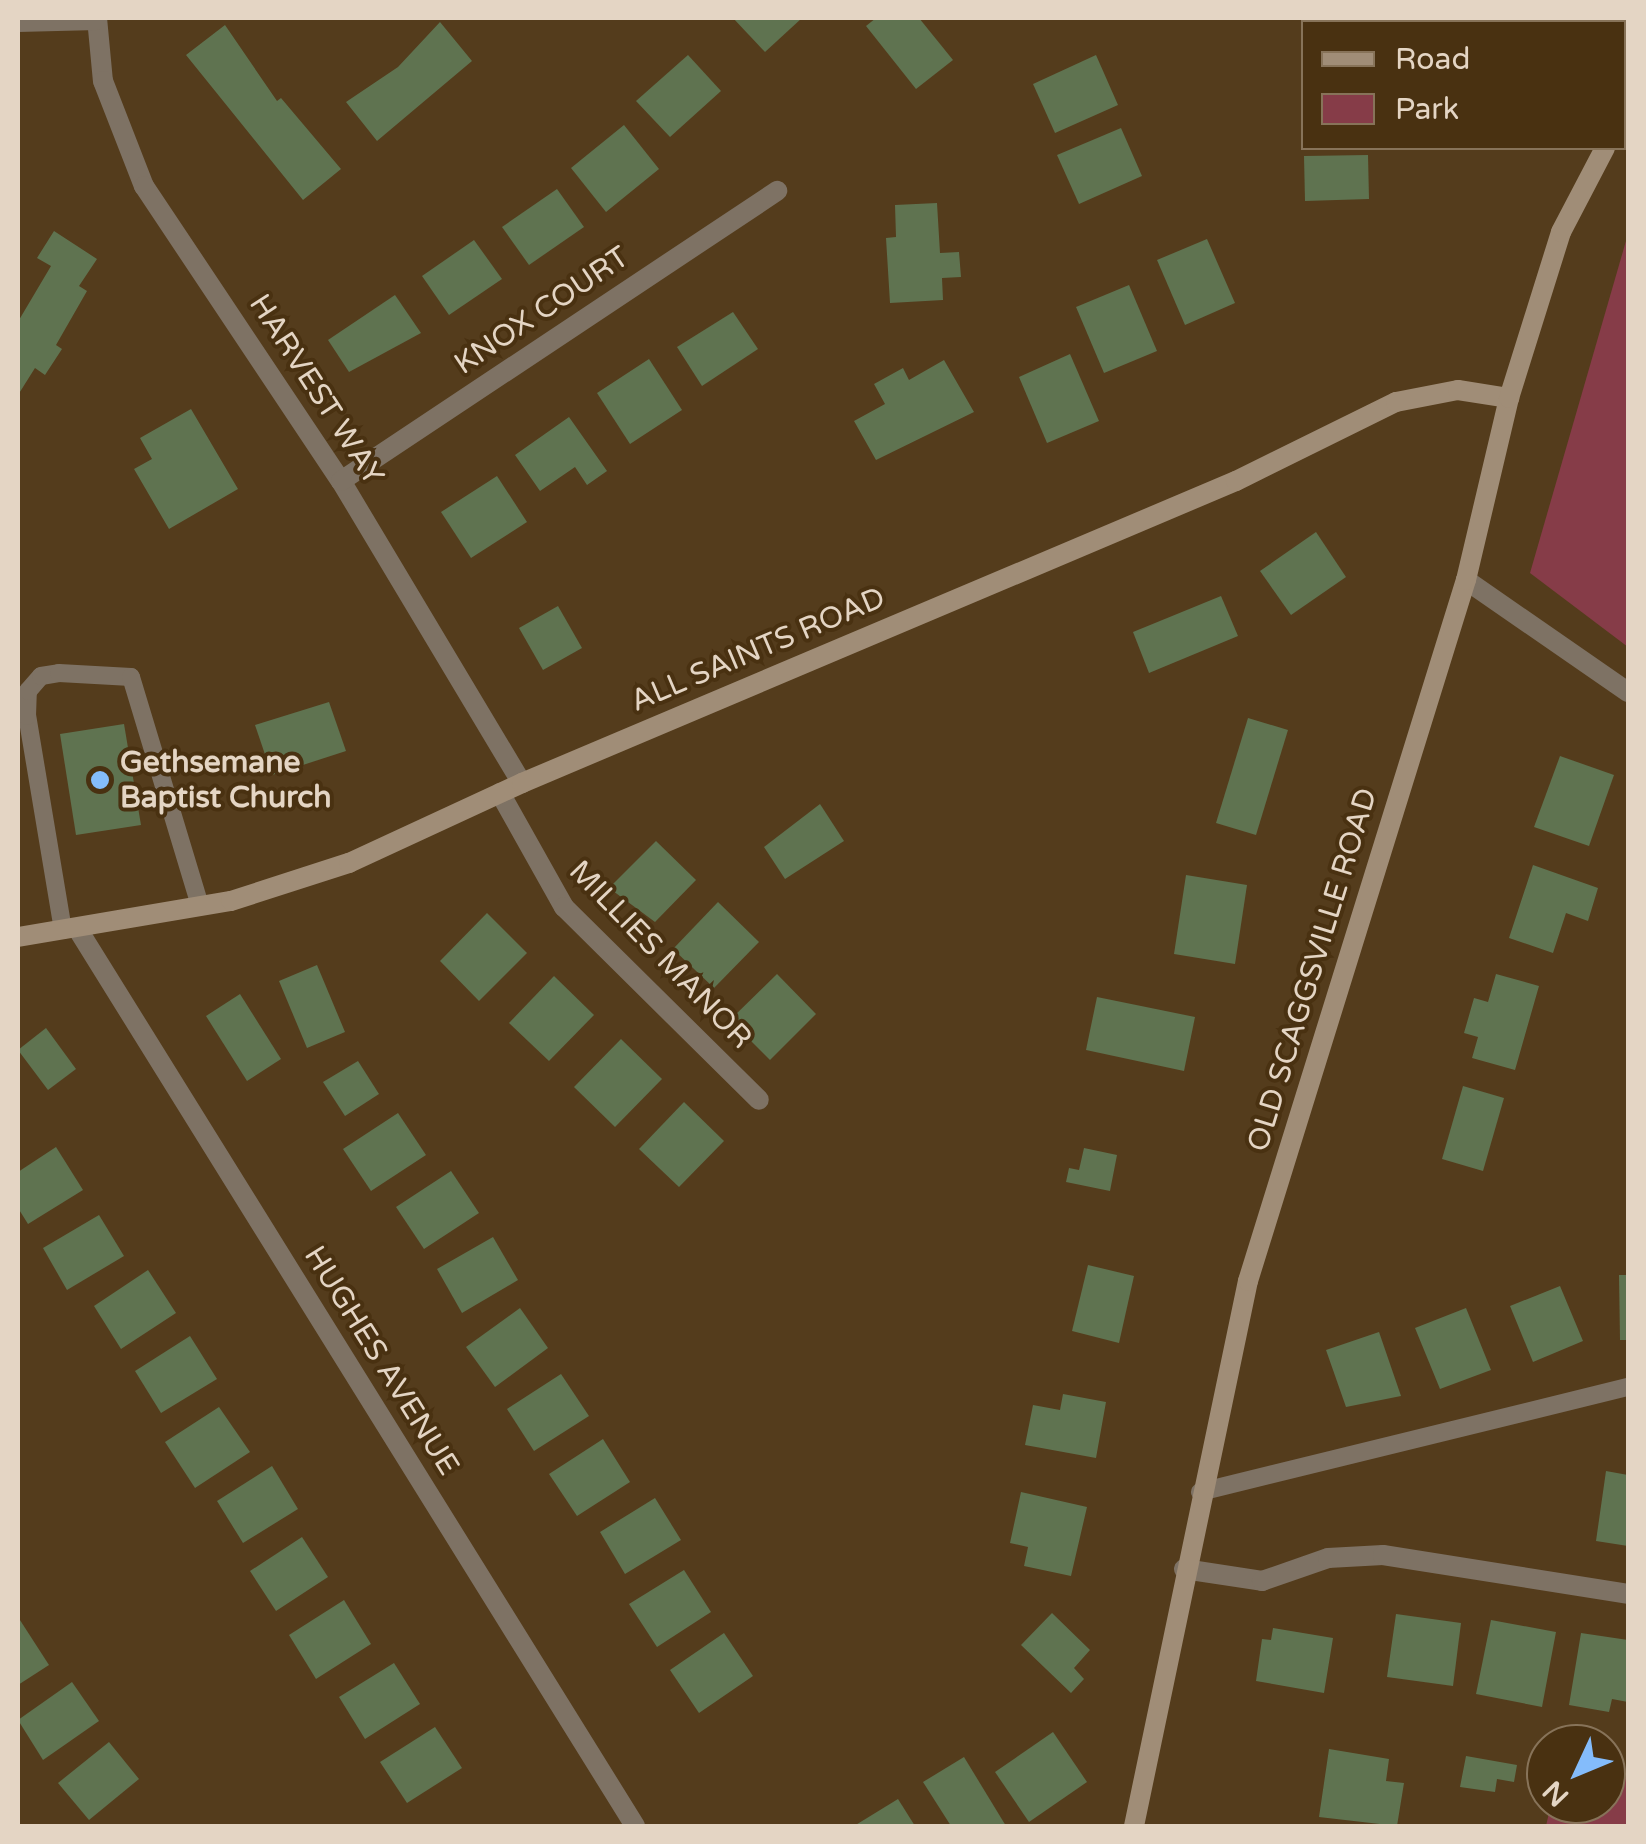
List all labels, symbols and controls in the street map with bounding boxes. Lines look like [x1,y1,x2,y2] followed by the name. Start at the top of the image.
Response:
[1301,20,1626,150] legend
[1395,41,1470,78] text: Road
[1395,91,1459,128] text: Park
[448,239,636,383] street label: KNOX COURT
[241,288,391,492] street label: HARVEST WAY
[625,580,891,720] street label: ALL SAINTS ROAD
[120,745,331,816] place label: Gethsemane Baptist Church
[89,769,111,791] marker: Gethsemane Baptist Church
[1241,784,1385,1156] street label: OLD SCAGGSVILLE ROAD
[561,854,759,1056] street label: MILLIES MANOR
[296,1240,466,1482] street label: HUGHES AVENUE
[1526,1724,1626,1824] north arrow
[1536,1774,1576,1813] text: N

